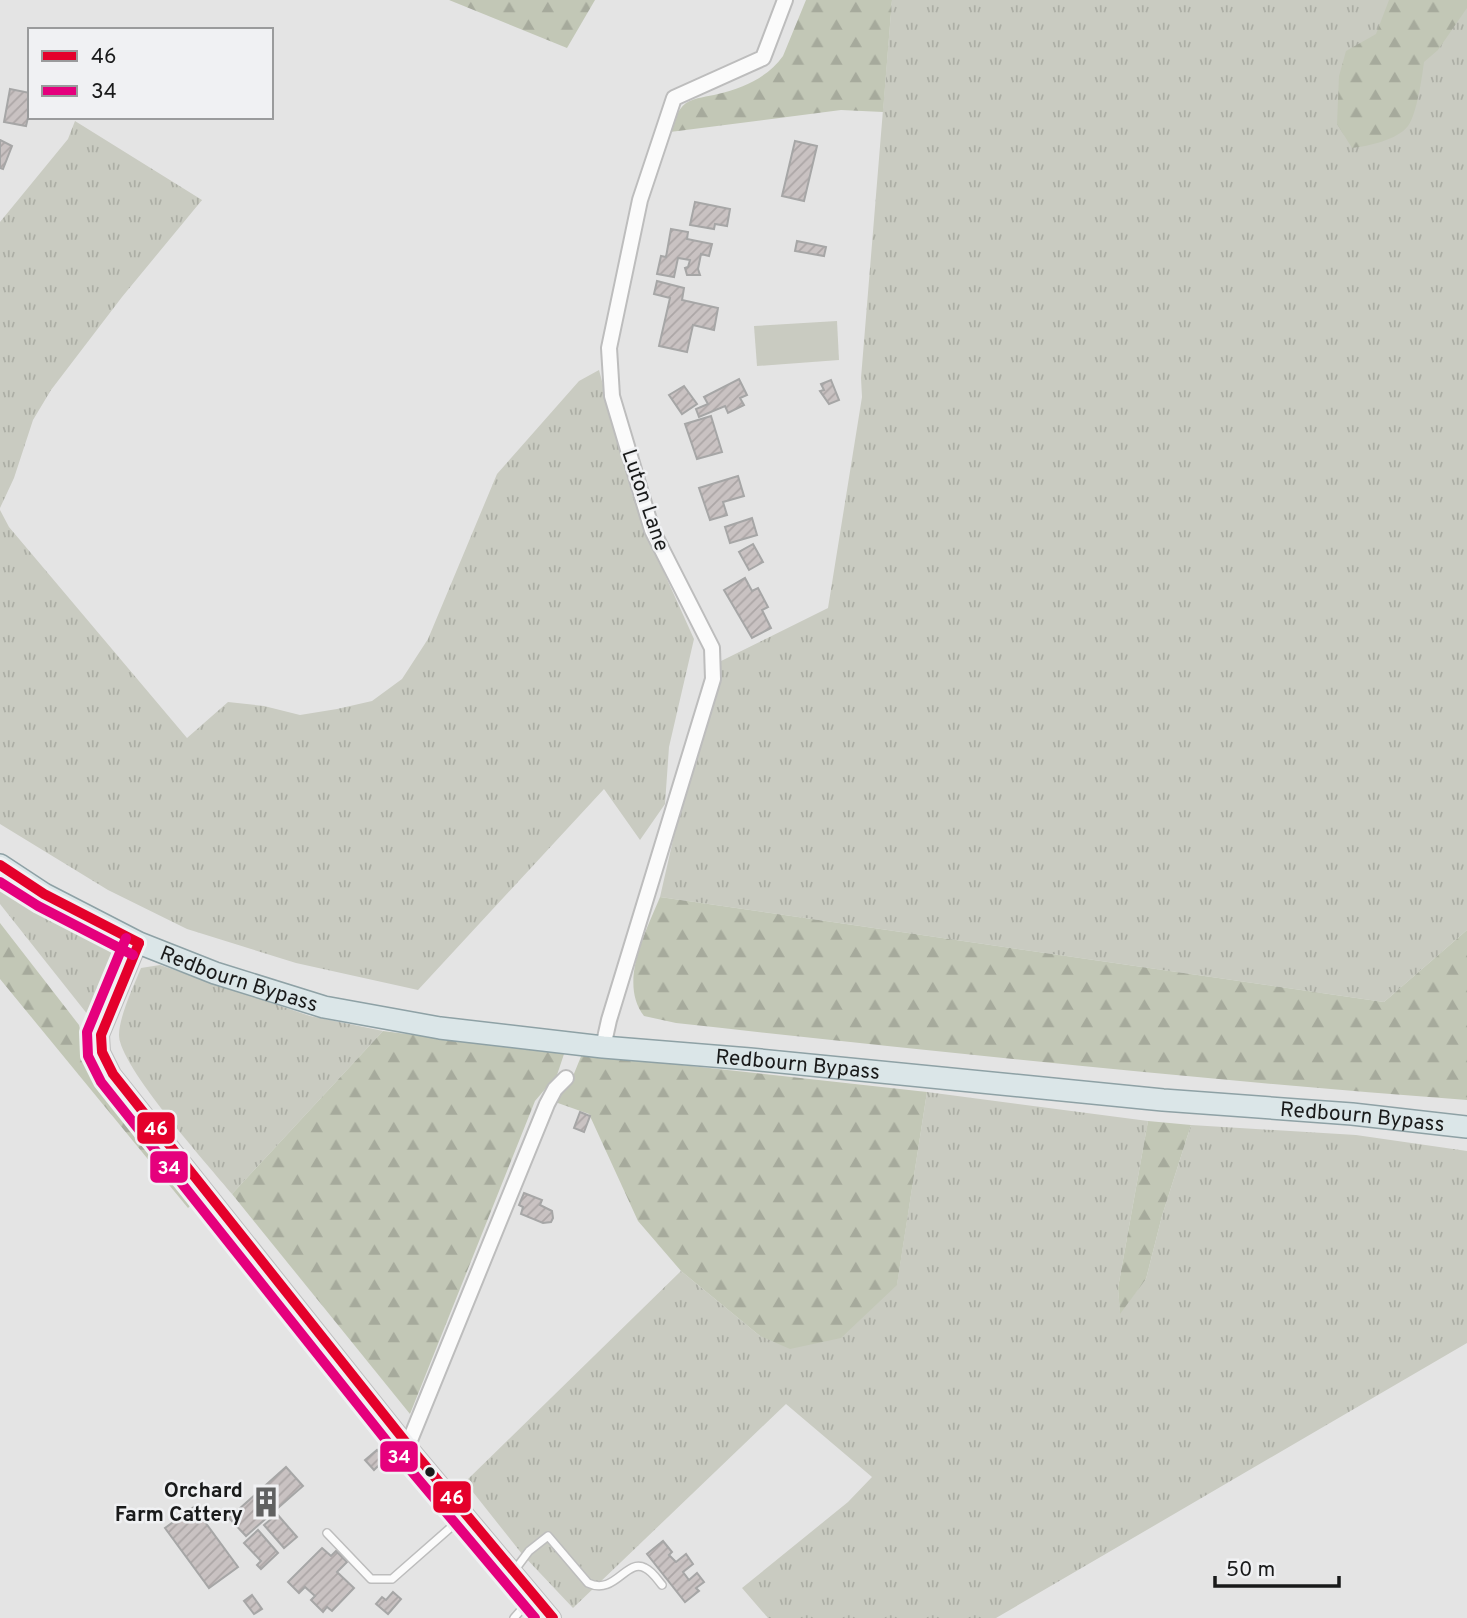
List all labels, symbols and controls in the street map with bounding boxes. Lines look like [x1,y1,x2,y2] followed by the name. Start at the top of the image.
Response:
[28,28,273,119] legend
[91,44,117,71] text: 46
[91,79,117,106] text: 34
[615,446,675,555] street label: Luton Lane
[156,941,321,1019] street label: Redbourn Bypass
[714,1044,881,1087] street label: Redbourn Bypass
[1279,1097,1446,1139] street label: Redbourn Bypass
[136,1111,176,1145] line badge: 46
[144,1118,168,1142] text: 46
[149,1150,189,1184] line badge: 34
[157,1157,181,1181] text: 34
[379,1440,419,1473] line badge: 34
[387,1446,411,1470] text: 34
[423,1465,437,1479] unlabelled marker
[115,1478,243,1529] place label: Orchard Farm Cattery
[432,1480,472,1514] line badge: 46
[249,1485,283,1519] building icon: Orchard Farm Cattery
[440,1487,464,1511] text: 46
[1215,1544,1339,1588] scale bar
[1226,1557,1275,1584] text: 50 m

